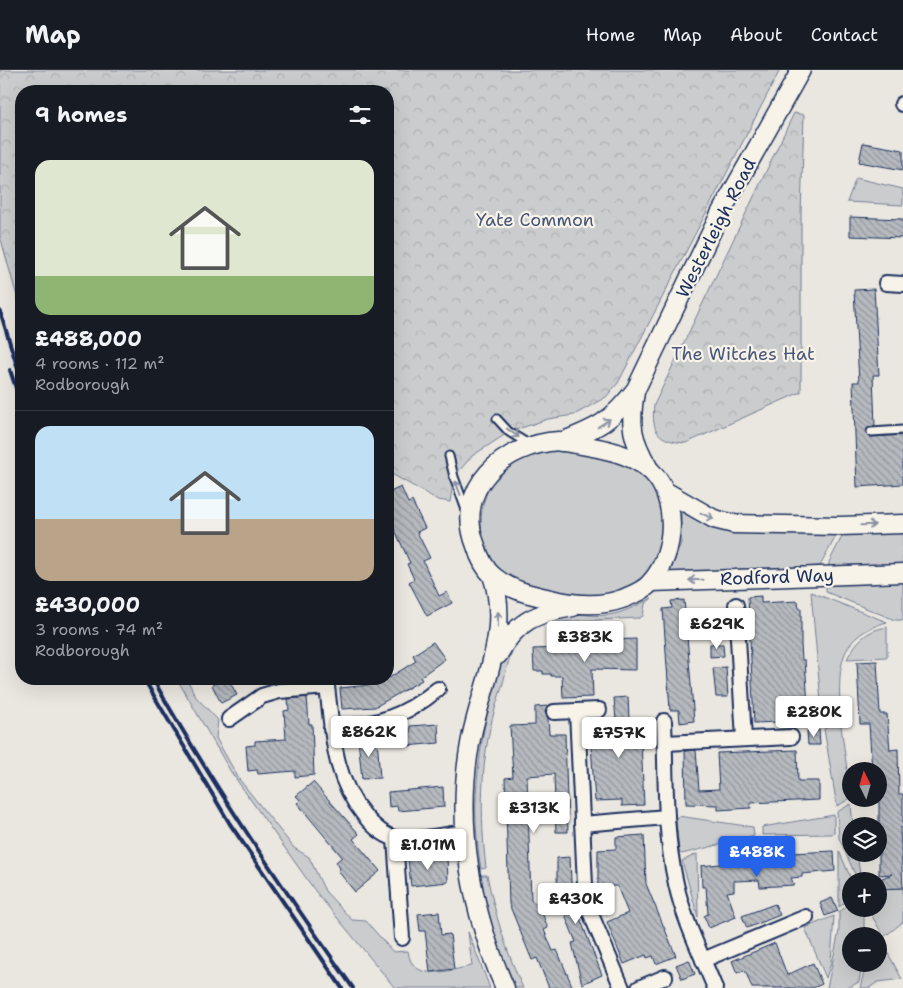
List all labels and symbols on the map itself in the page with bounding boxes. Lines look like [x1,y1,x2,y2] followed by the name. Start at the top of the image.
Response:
[670,154,762,302] street label: Westerleigh Road
[476,208,594,232] park label: Yate Common
[671,342,815,366] park label: The Witches Hat
[596,418,610,428] one-way arrow
[506,428,520,438] one-way arrow
[453,481,462,496] one-way arrow
[699,511,714,521] one-way arrow
[860,520,876,530] one-way arrow
[720,563,834,591] street label: Rodford Way
[688,575,704,585] one-way arrow
[682,608,752,650] pin: £629K
[494,611,503,627] one-way arrow
[550,620,620,663] pin: £383K
[779,696,849,738] pin: £280K
[334,716,404,758] pin: £862K
[584,716,654,759] pin: £757K
[842,762,888,808] north arrow
[499,792,569,834] pin: £313K
[387,828,469,871] pin: £1.01M
[722,836,792,878] pin: £488K
[541,882,611,925] pin: £430K

